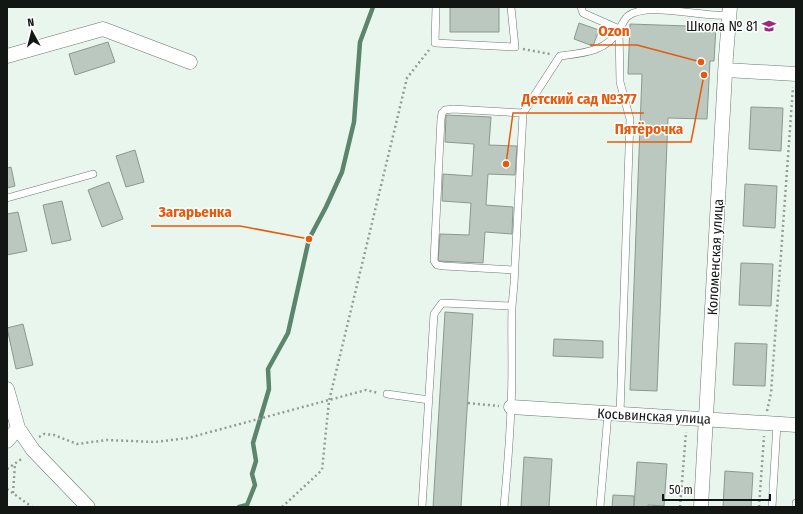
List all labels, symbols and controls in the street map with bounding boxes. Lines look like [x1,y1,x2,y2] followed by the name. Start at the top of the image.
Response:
[12,12,52,52] north arrow
[27,16,35,29] text: N
[590,18,637,45] callout: Ozon
[686,18,758,35] place label: Школа № 81
[761,18,777,34] school or university icon: Школа № 81
[598,22,630,40] text: Ozon
[513,86,644,113] callout: Детский сад №377
[520,90,637,108] text: Детский сад №377
[607,115,691,142] callout: Пятёрочка
[615,120,684,138] text: Пятёрочка
[704,198,727,316] street label: Коломенская улица
[151,199,240,226] callout: Загарьенка
[157,203,232,221] text: Загарьенка
[597,405,711,428] street label: Косьвинская улица
[663,476,770,502] scale bar
[669,483,693,497] text: 50 m

